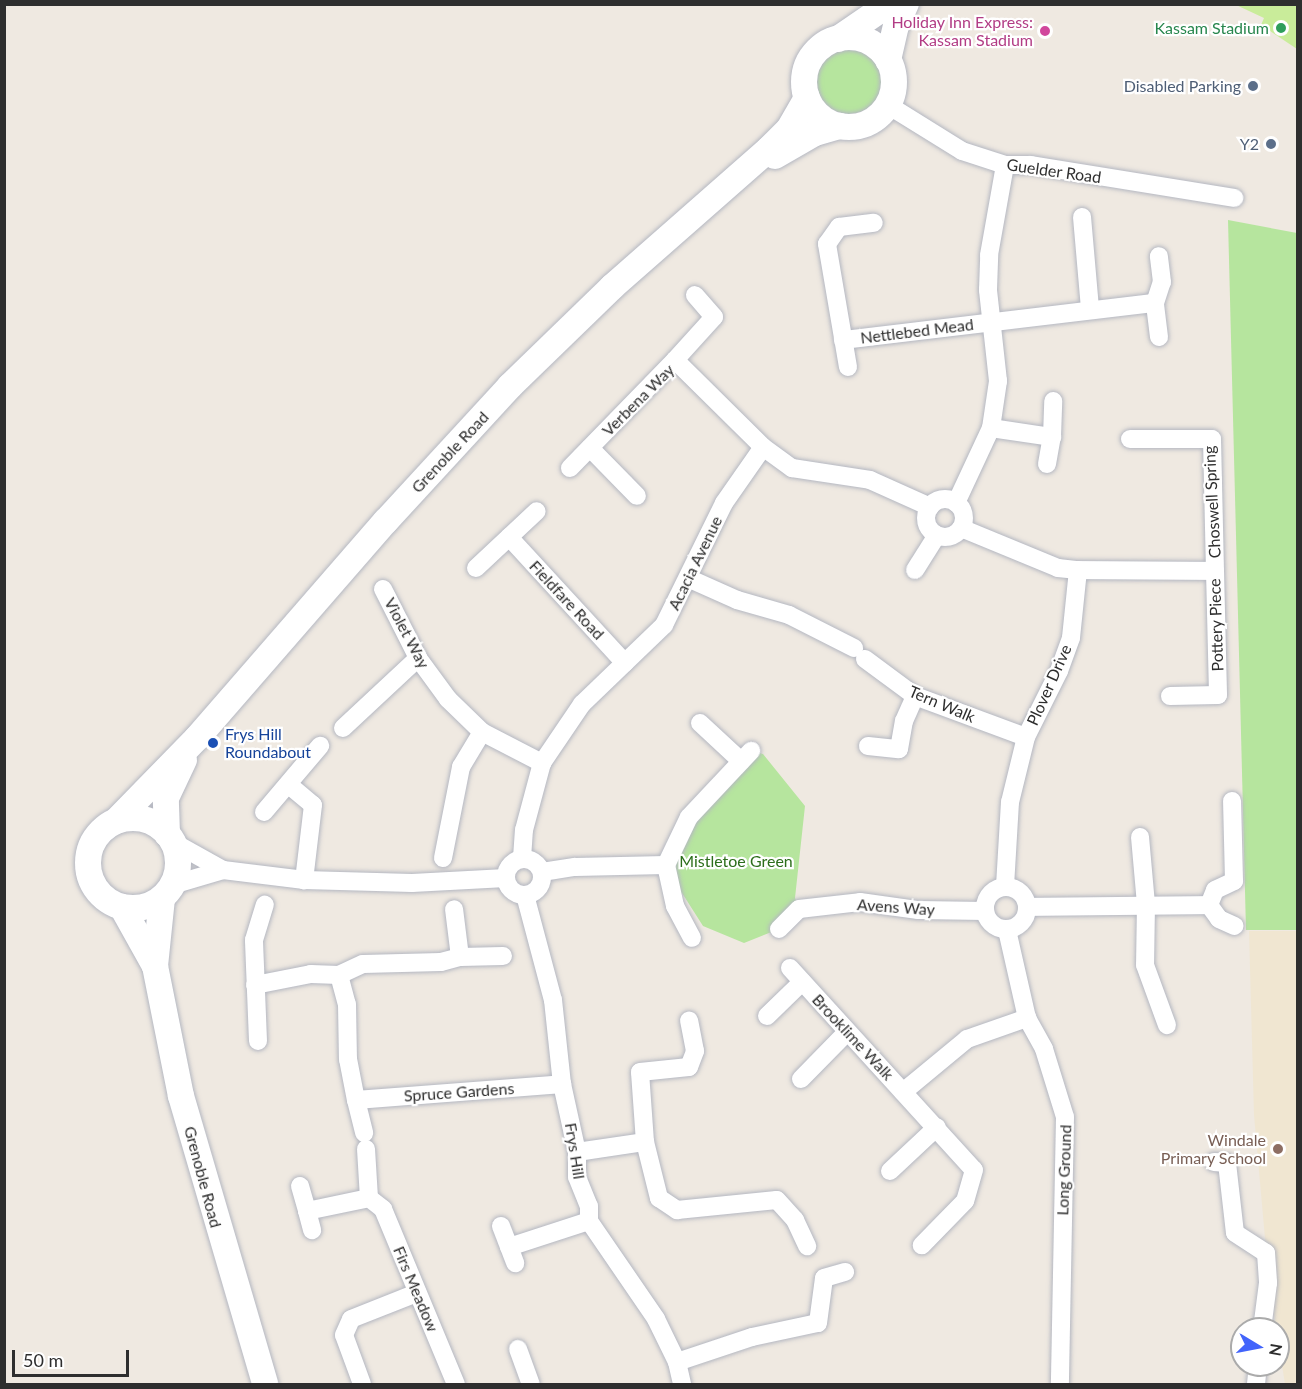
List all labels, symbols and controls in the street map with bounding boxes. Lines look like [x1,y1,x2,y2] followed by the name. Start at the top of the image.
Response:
[891,12,1033,50] place label: Holiday Inn Express: Kassam Stadium
[1155,18,1269,38] place label: Kassam Stadium
[1274,21,1288,35] marker: Kassam Stadium
[1038,24,1052,38] marker: Holiday Inn Express: Kassam Stadium
[1124,76,1241,96] place label: Disabled Parking
[1246,79,1260,93] marker: Disabled Parking
[1240,134,1259,154] place label: Y2
[1264,137,1278,151] marker: Y2
[1005,155,1103,187] street label: Guelder Road
[859,315,975,347] street label: Nettlebed Mead
[598,360,678,440] street label: Verbena Way
[407,407,493,497] street label: Grenoble Road
[1199,445,1225,559] street label: Choswell Spring
[664,513,726,613] street label: Acacia Avenue
[526,556,608,644] street label: Fieldfare Road
[1205,578,1227,672] street label: Pottery Piece
[380,594,434,672] street label: Violet Way
[1023,641,1075,729] street label: Plover Drive
[906,681,978,727] street label: Tern Walk
[225,724,311,762] place label: Frys Hill Roundabout
[206,736,220,750] marker: Frys Hill Roundabout
[679,851,793,871] park label: Mistletoe Green
[856,895,936,919] street label: Avens Way
[808,990,898,1084] street label: Brooklime Walk
[403,1079,515,1105] street label: Spruce Gardens
[561,1121,589,1181] street label: Frys Hill
[180,1124,226,1230] street label: Grenoble Road
[1053,1124,1075,1216] street label: Long Ground
[1160,1130,1266,1168] place label: Windale Primary School
[1271,1142,1285,1156] marker: Windale Primary School
[389,1243,443,1335] street label: Firs Meadow
[1230,1317,1290,1377] north arrow
[15,1338,132,1376] scale bar
[1266,1342,1287,1358] text: N
[23,1349,63,1371] text: 50 m

